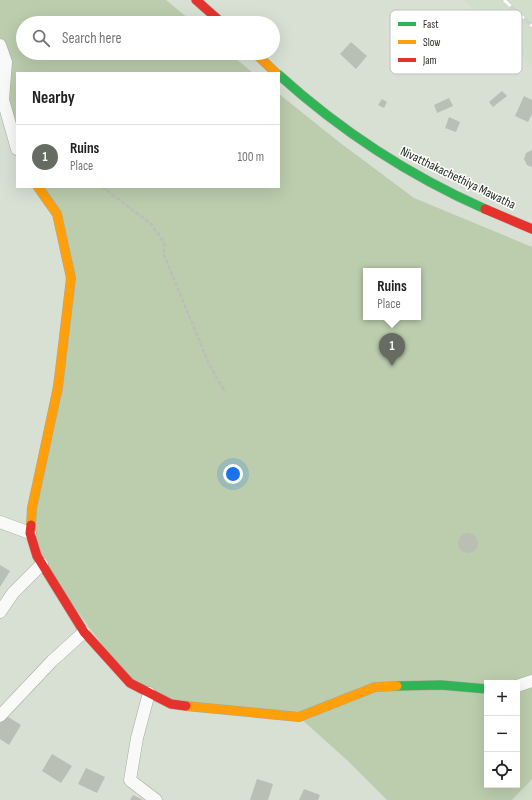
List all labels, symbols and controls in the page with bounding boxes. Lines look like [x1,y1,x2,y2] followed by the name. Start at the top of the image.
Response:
[390,10,522,74] legend
[16,16,280,60] search box
[423,18,439,31] text: Fast
[30,27,52,49] icon: search
[62,29,122,48] text: Search here
[423,36,440,49] text: Slow
[422,54,437,67] text: Jam
[32,88,75,108] text: Nearby
[70,139,99,158] text: Ruins
[398,143,518,213] street label: Nivatthakachethiya Mawatha
[42,149,48,165] text: 1
[237,149,264,165] text: 100 m
[70,158,93,174] text: Place
[363,268,421,320] popup
[377,277,407,296] text: Ruins
[377,296,401,312] text: Place
[379,333,405,366] pin: 1
[223,464,243,484] your location
[484,680,520,788] map controls
[484,680,520,716] button: +
[484,716,520,752] button: −
[484,752,520,788] button: locate

